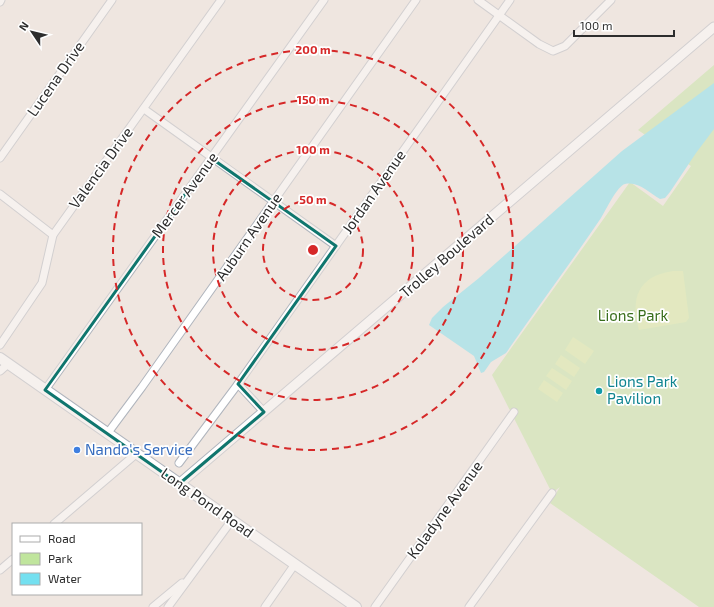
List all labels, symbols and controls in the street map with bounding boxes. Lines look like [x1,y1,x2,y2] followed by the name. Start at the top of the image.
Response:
[12,12,52,52] north arrow
[574,12,674,38] scale bar
[580,18,612,32] text: 100 m
[16,19,31,33] text: N
[23,37,88,119] street label: Lucena Drive
[295,42,331,56] text: 200 m
[297,92,329,106] text: 150 m
[65,123,136,212] street label: Valencia Drive
[296,142,330,156] text: 100 m
[338,146,409,237] street label: Jordan Avenue
[147,148,221,241] street label: Mercer Avenue
[211,189,285,284] street label: Auburn Avenue
[299,192,327,206] text: 50 m
[396,209,497,301] street label: Trolley Boulevard
[306,243,320,257] centre of rings
[598,306,669,324] park label: Lions Park
[607,372,678,407] place label: Lions Park Pavilion
[594,386,604,396] marker: Lions Park Pavilion
[85,440,193,458] place label: Nando's Service
[72,445,82,455] marker: Nando's Service
[403,457,486,562] street label: Koladyne Avenue
[158,464,257,541] street label: Long Pond Road
[12,523,142,595] legend
[48,531,76,545] text: Road
[48,551,73,565] text: Park
[48,571,82,585] text: Water

